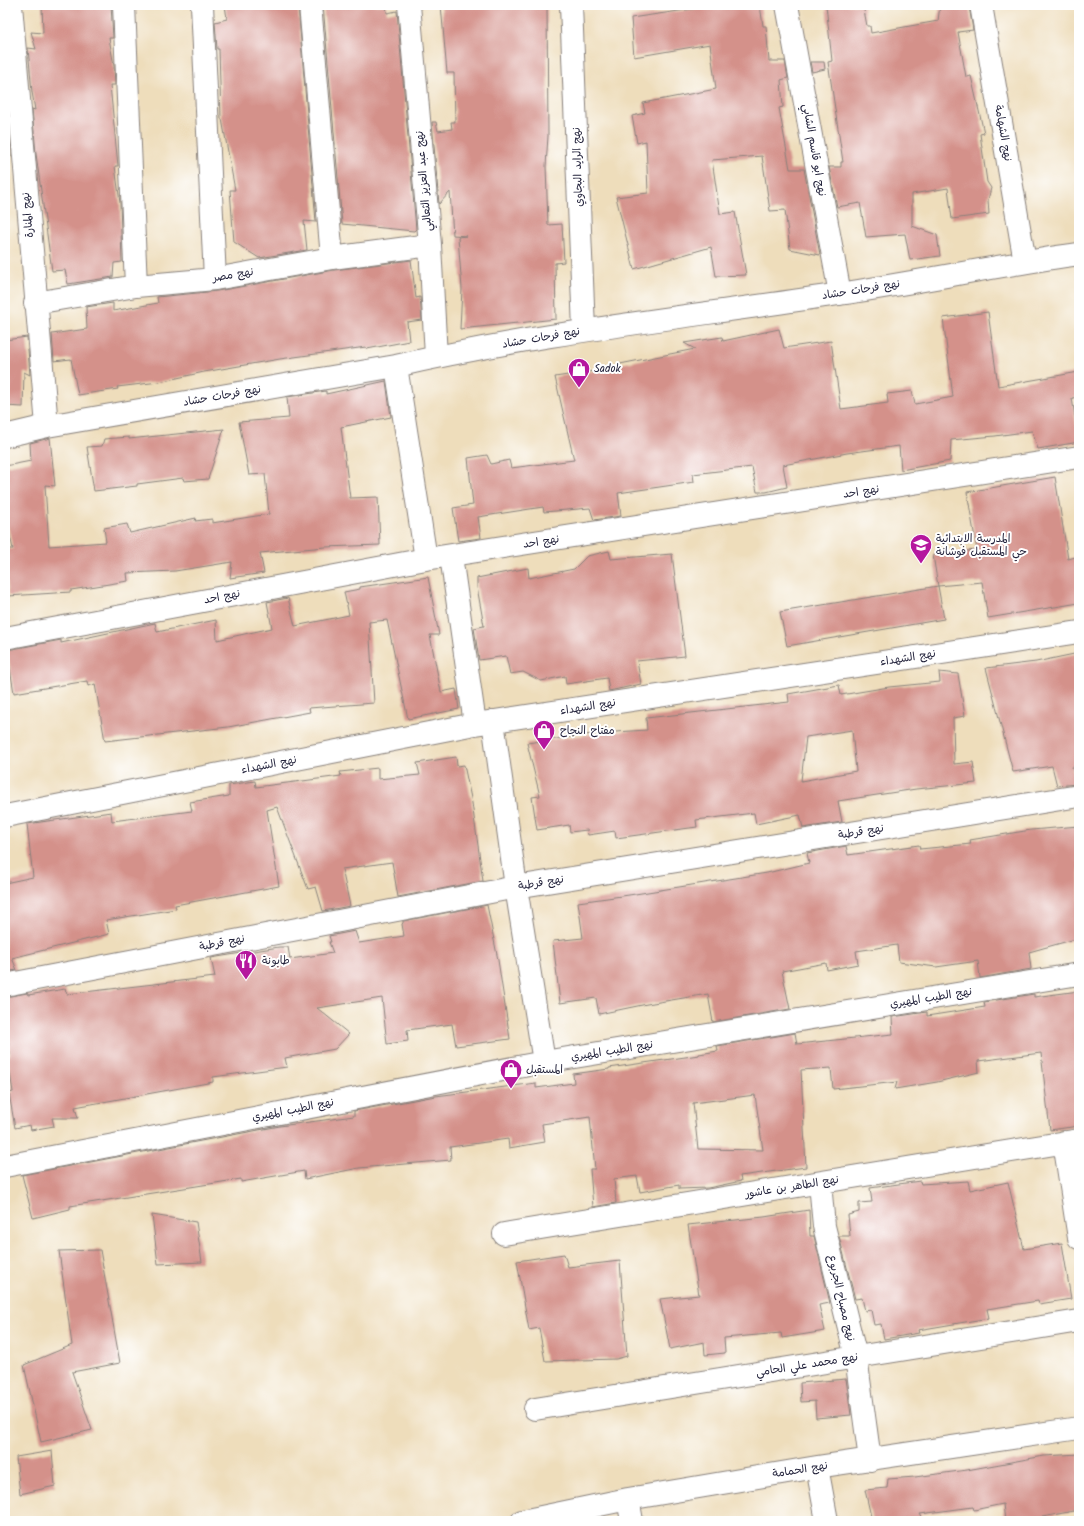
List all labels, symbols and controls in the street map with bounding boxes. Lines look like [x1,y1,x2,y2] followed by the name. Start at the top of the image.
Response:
[796,102,831,198] street label: نهج ابو قاسم الشابي
[989,103,1017,163] street label: نهج الشهامة
[568,127,588,207] street label: نهج الرايد البجاوي
[411,130,438,232] street label: نهج عبد العزيز الثعالبي
[17,192,39,238] street label: نهج المنارة
[210,263,255,287] street label: نهج مصر
[821,275,901,305] street label: نهج فرحات حشاد
[501,322,581,354] street label: نهج فرحات حشاد
[566,356,592,389] shop icon: Sadok
[594,360,621,378] place label: Sadok
[182,380,262,412] street label: نهج فرحات حشاد
[842,480,880,504] street label: نهج احد
[522,530,560,554] street label: نهج احد
[936,530,1027,562] place label: المدرسة الابتدائية حي المستقبل فوشانة
[908,532,934,565] school or university icon: المدرسة الابتدائية حي المستقبل فوشانة
[202,585,242,609] street label: نهج احد
[879,645,937,671] street label: نهج الشهداء
[559,694,617,720] street label: نهج الشهداء
[531,718,557,751] shop icon: مفتاح النجاح
[560,722,615,740] place label: مفتاح النجاح
[240,751,298,779] street label: نهج الشهداء
[837,820,885,844] street label: نهج قرطبة
[517,871,565,895] street label: نهج قرطبة
[198,930,246,956] street label: نهج قرطبة
[233,948,259,981] restaurant icon: طابونة
[262,952,290,970] place label: طابونة
[889,983,973,1013] street label: نهج الطيب المهيري
[570,1036,654,1066] street label: نهج الطيب المهيري
[498,1057,524,1090] shop icon: المستقبل
[526,1061,563,1079] place label: المستقبل
[251,1093,335,1127] street label: نهج الطيب المهيري
[743,1171,840,1203] street label: نهج الطاهر بن عاشور
[822,1253,860,1343] street label: نهج مصباح الجربوع
[755,1348,860,1383] street label: نهج محمد علي الحامي
[771,1457,829,1483] street label: نهج الحمامة

